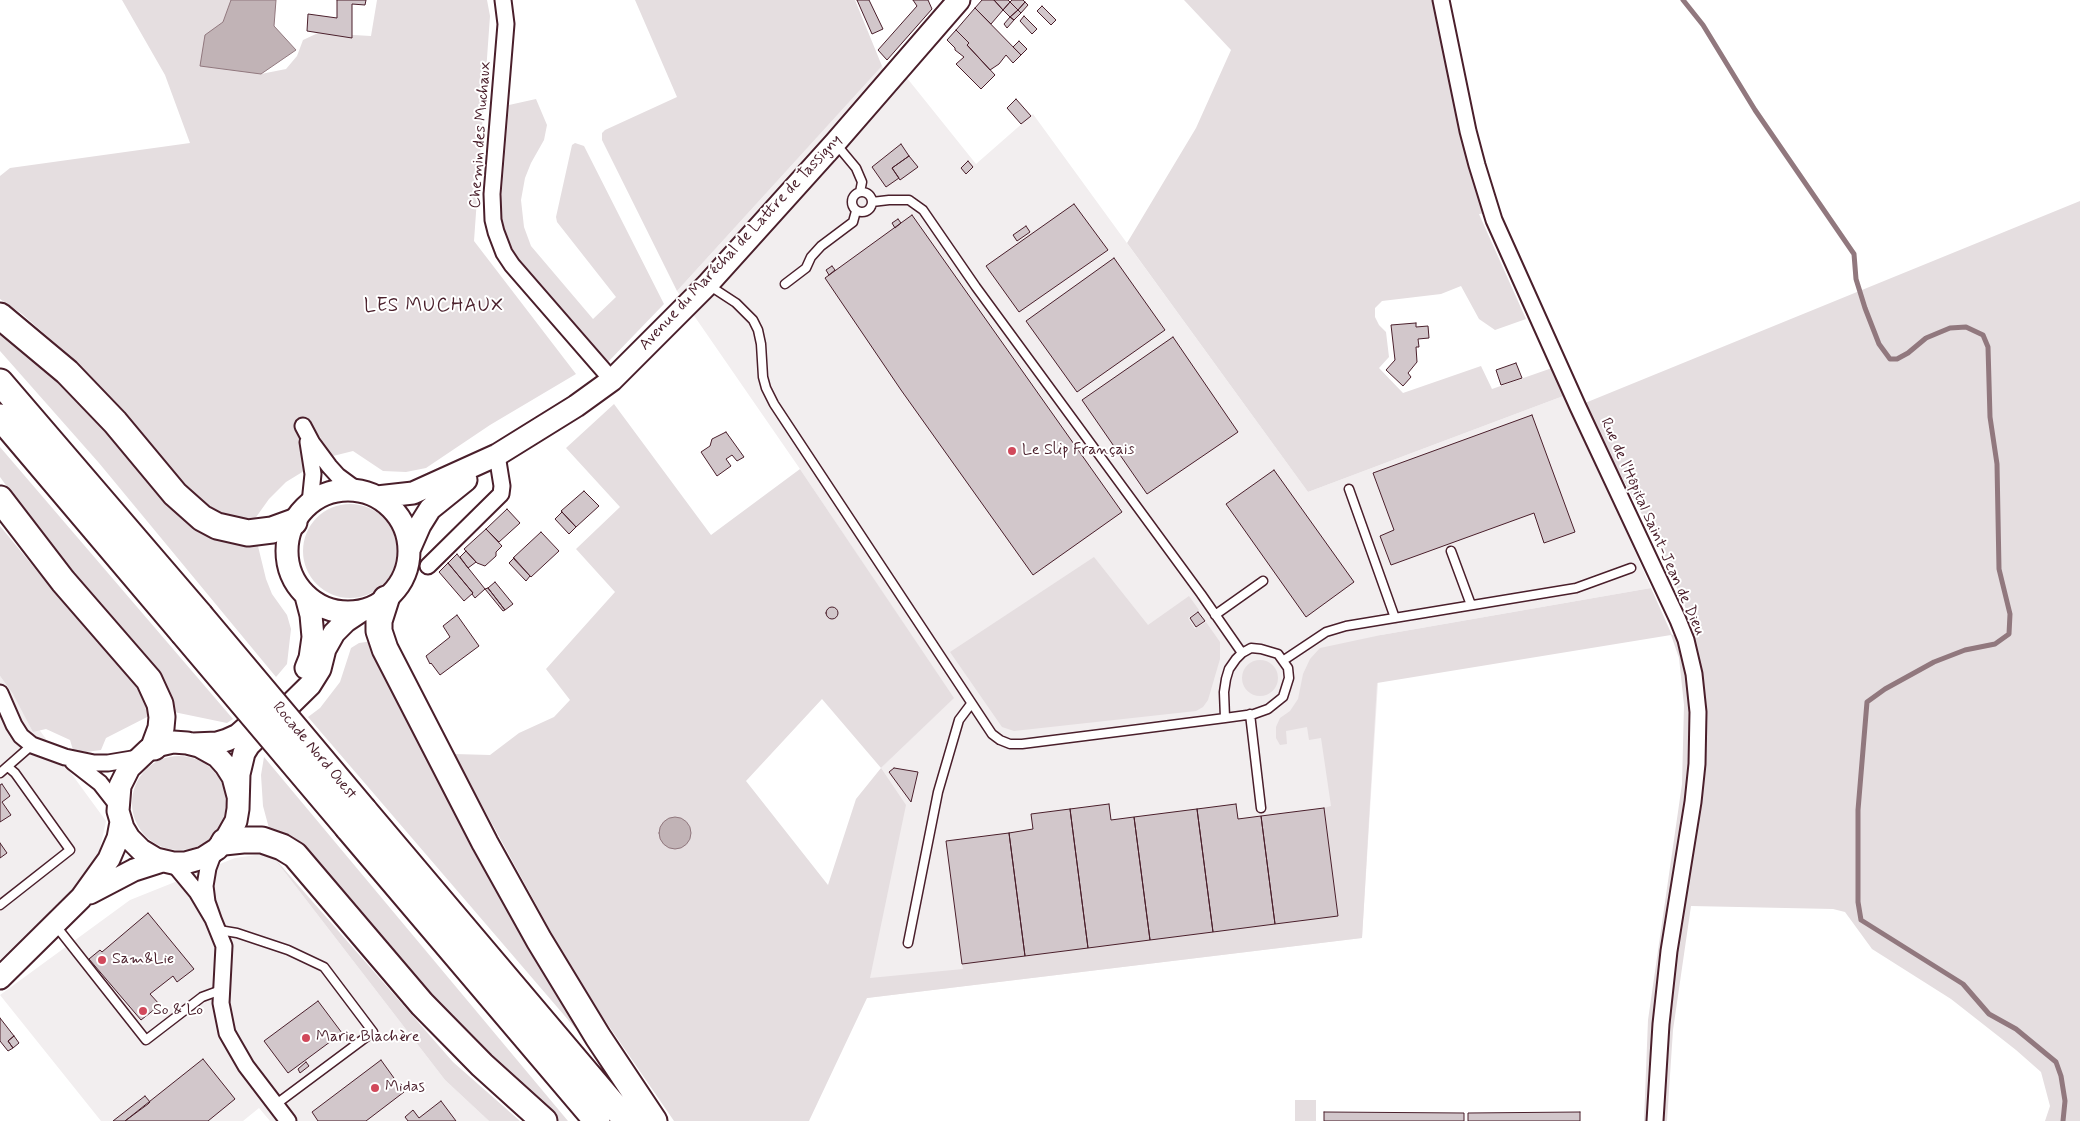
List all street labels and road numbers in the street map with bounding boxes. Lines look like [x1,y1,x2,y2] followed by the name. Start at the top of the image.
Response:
[466,61,496,209] street label: Chemin des Muchaux
[636,131,846,355] street label: Avenue du Maréchal de Lattre de Tassigny
[1595,415,1709,639] street label: Rue de l'Hôpital Saint-Jean de Dieu
[268,698,360,804] street label: Rocade Nord Ouest

